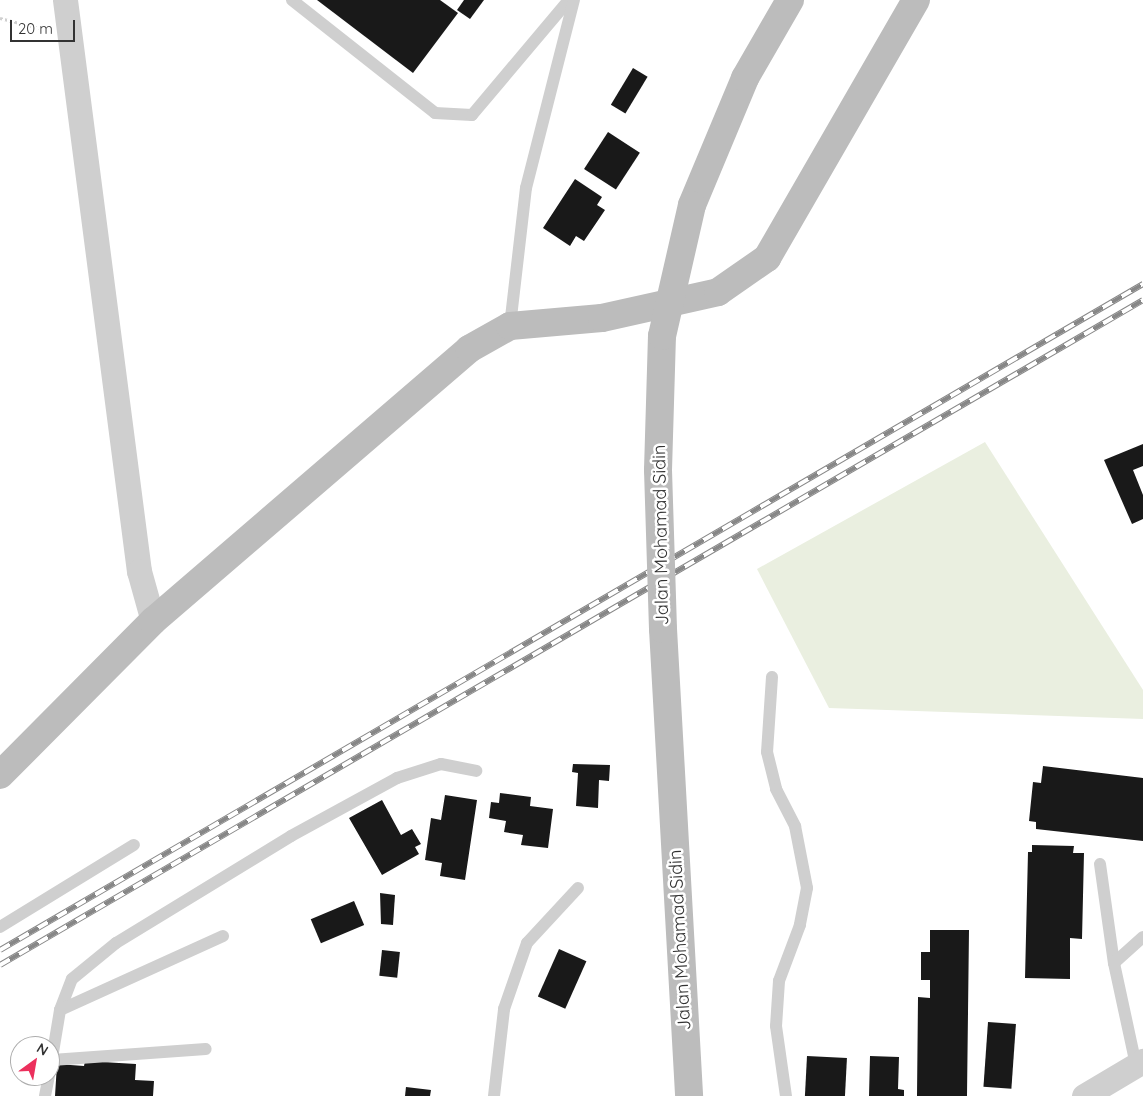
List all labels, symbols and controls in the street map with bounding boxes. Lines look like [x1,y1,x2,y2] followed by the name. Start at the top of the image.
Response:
[12,10,78,42] scale bar
[18,19,53,38] text: 20 m
[649,444,673,626] street label: Jalan Mohamad Sidin
[664,849,696,1031] street label: Jalan Mohamad Sidin
[10,1036,60,1086] north arrow
[33,1039,52,1059] text: N

